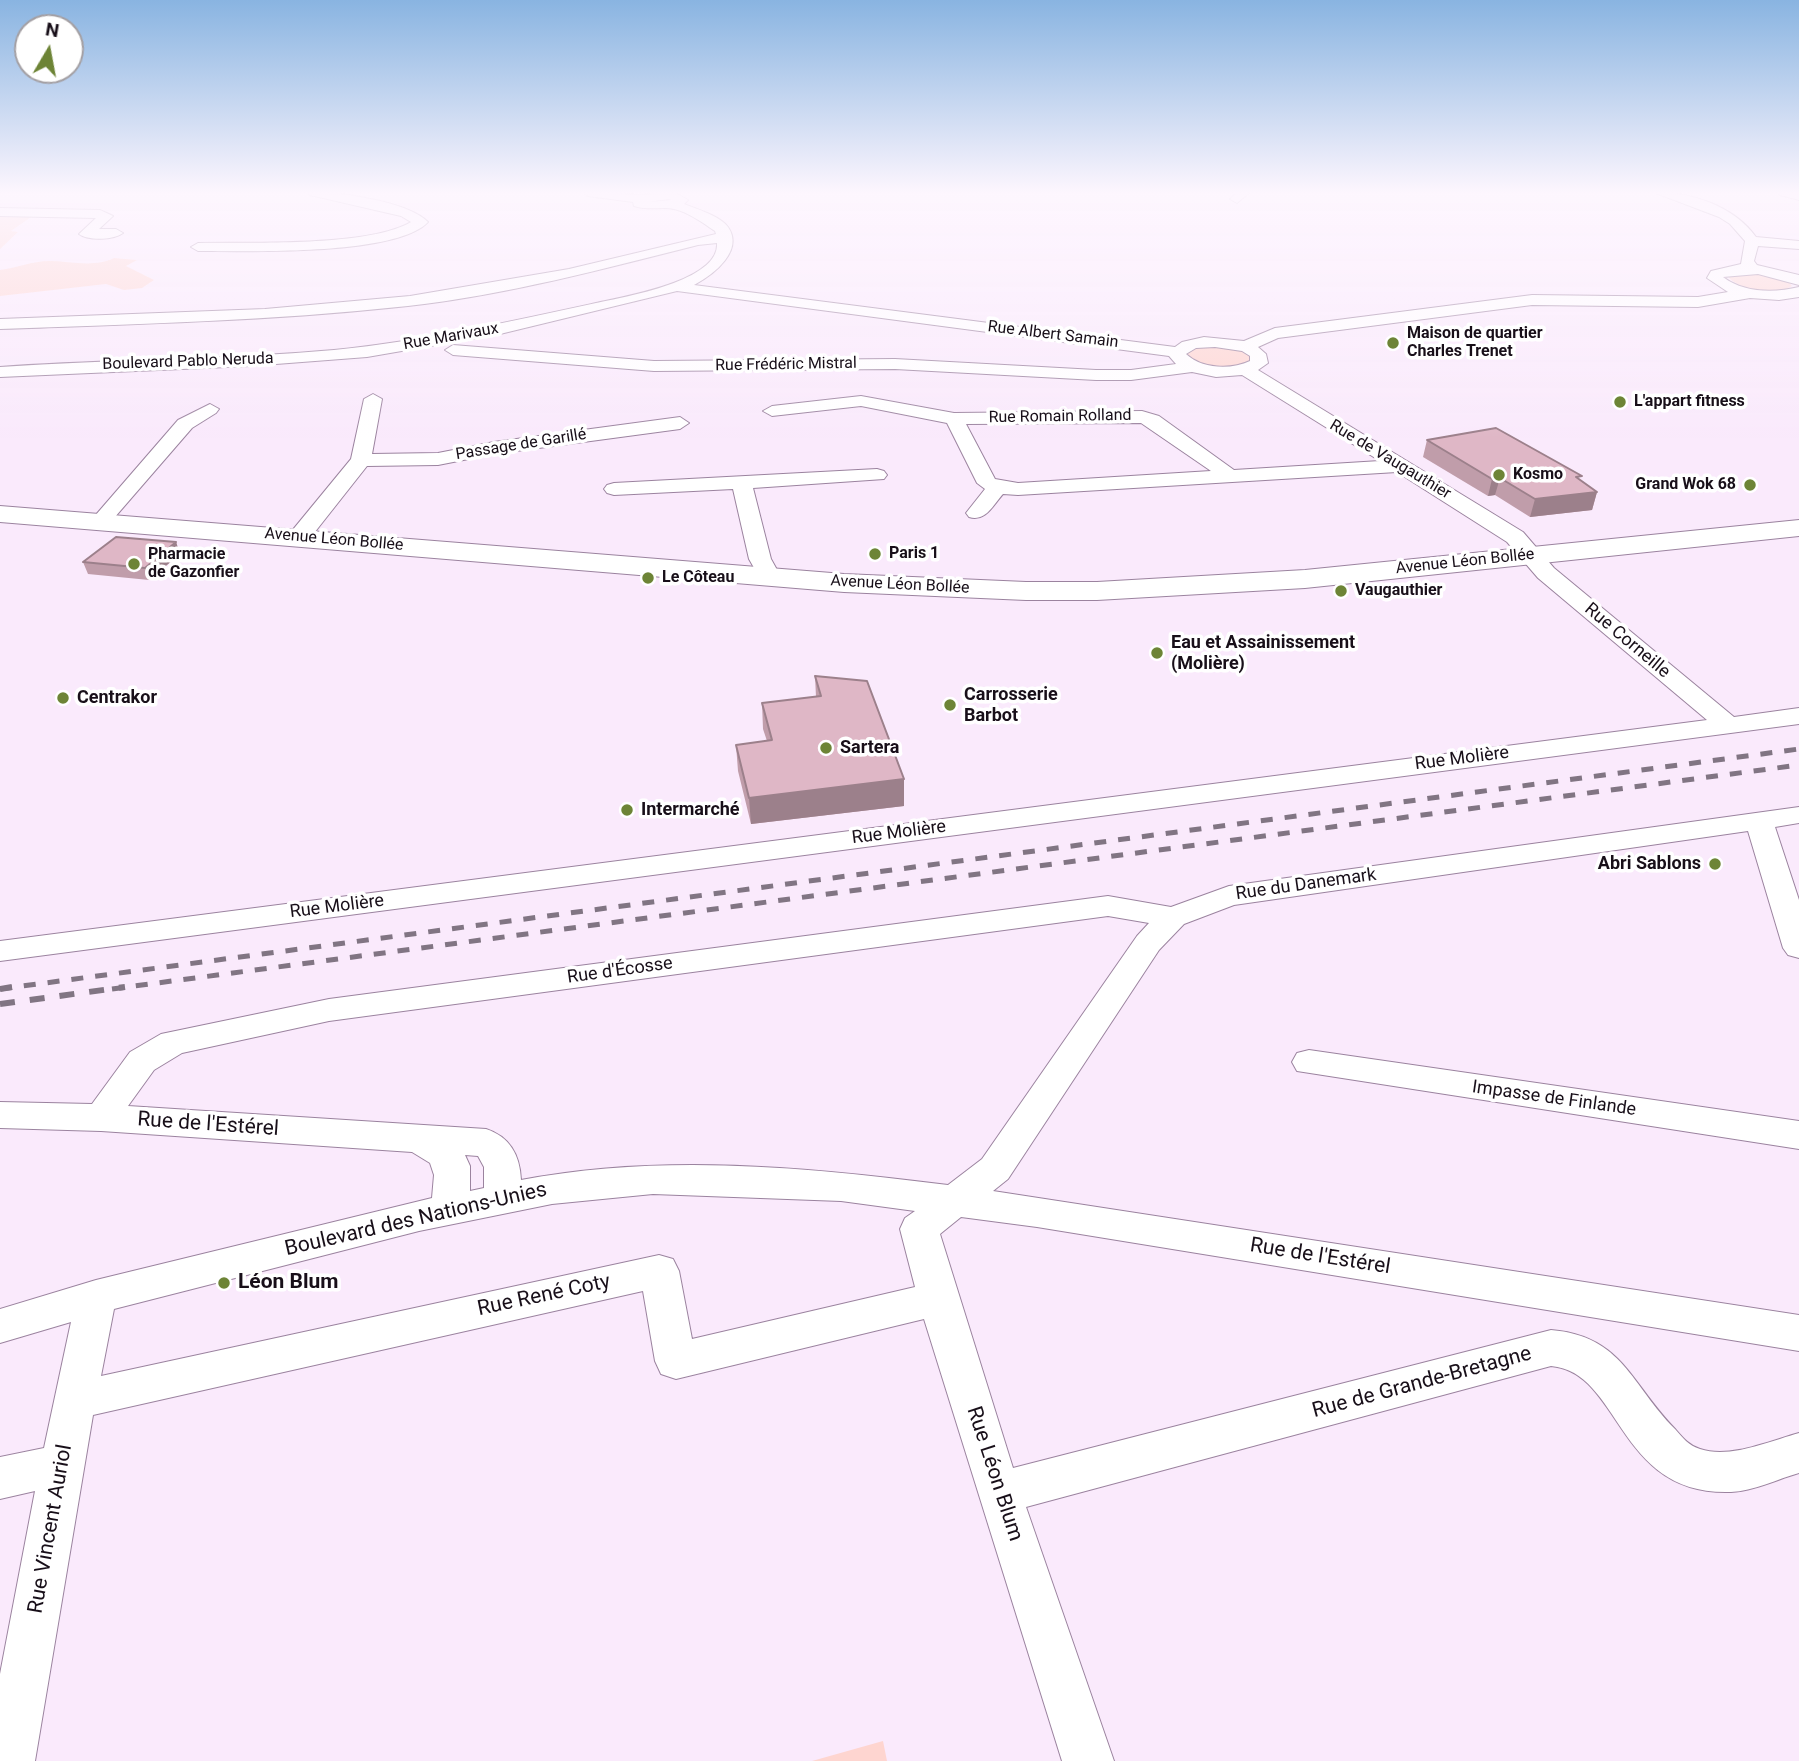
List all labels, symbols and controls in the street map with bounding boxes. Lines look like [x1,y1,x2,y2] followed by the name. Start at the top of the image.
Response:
[14,14,84,84] north arrow
[44,17,61,42] text: N
[987,317,1119,353] street label: Rue Albert Samain
[402,319,500,355] street label: Rue Marivaux
[1407,324,1543,362] place label: Maison de quartier Charles Trenet
[1385,335,1401,351] marker: Maison de quartier Charles Trenet
[102,349,274,375] street label: Boulevard Pablo Neruda
[715,354,857,376] street label: Rue Frédéric Mistral
[1634,392,1745,412] place label: L'appart fitness
[1612,394,1628,410] marker: L'appart fitness
[988,406,1132,428] street label: Rue Romain Rolland
[1326,416,1454,504] street label: Rue de Vaugauthier
[454,425,588,465] street label: Passage de Garillé
[1513,465,1563,485] place label: Kosmo
[1491,467,1507,483] marker: Kosmo
[1635,475,1736,495] place label: Grand Wok 68
[1742,477,1758,493] marker: Grand Wok 68
[264,524,404,556] street label: Avenue Léon Bollée
[889,544,939,564] place label: Paris 1
[148,545,239,583] place label: Pharmacie de Gazonfier
[1395,545,1535,579] street label: Avenue Léon Bollée
[867,546,883,562] marker: Paris 1
[126,556,142,572] marker: Pharmacie de Gazonfier
[662,568,734,588] place label: Le Côteau
[640,570,656,586] marker: Le Côteau
[830,572,970,598] street label: Avenue Léon Bollée
[1355,581,1442,601] place label: Vaugauthier
[1333,583,1349,599] marker: Vaugauthier
[1580,599,1674,683] street label: Rue Corneille
[1171,632,1355,674] place label: Eau et Assainissement (Molière)
[1149,645,1165,661] marker: Eau et Assainissement (Molière)
[964,684,1058,726] place label: Carrosserie Barbot
[77,687,157,709] place label: Centrakor
[55,690,71,706] marker: Centrakor
[942,697,958,713] marker: Carrosserie Barbot
[840,737,899,759] place label: Sartera
[818,740,834,756] marker: Sartera
[1414,743,1510,775] street label: Rue Molière
[641,799,740,821] place label: Intermarché
[619,802,635,818] marker: Intermarché
[851,817,947,849] street label: Rue Molière
[1598,853,1701,875] place label: Abri Sablons
[1707,856,1723,872] marker: Abri Sablons
[1234,864,1378,906] street label: Rue du Danemark
[289,891,385,923] street label: Rue Molière
[566,953,674,989] street label: Rue d'Écosse
[1471,1077,1637,1121] street label: Impasse de Finlande
[136,1107,280,1143] street label: Rue de l'Estérel
[283,1178,549,1262] street label: Boulevard des Nations-Unies
[1248,1233,1392,1281] street label: Rue de l'Estérel
[238,1270,338,1296] place label: Léon Blum
[475,1270,613,1322] street label: Rue René Coty
[216,1275,232,1291] marker: Léon Blum
[1310,1342,1534,1424] street label: Rue de Grande-Bretagne
[960,1403,1028,1545] street label: Rue Léon Blum
[24,1443,78,1615] street label: Rue Vincent Auriol

